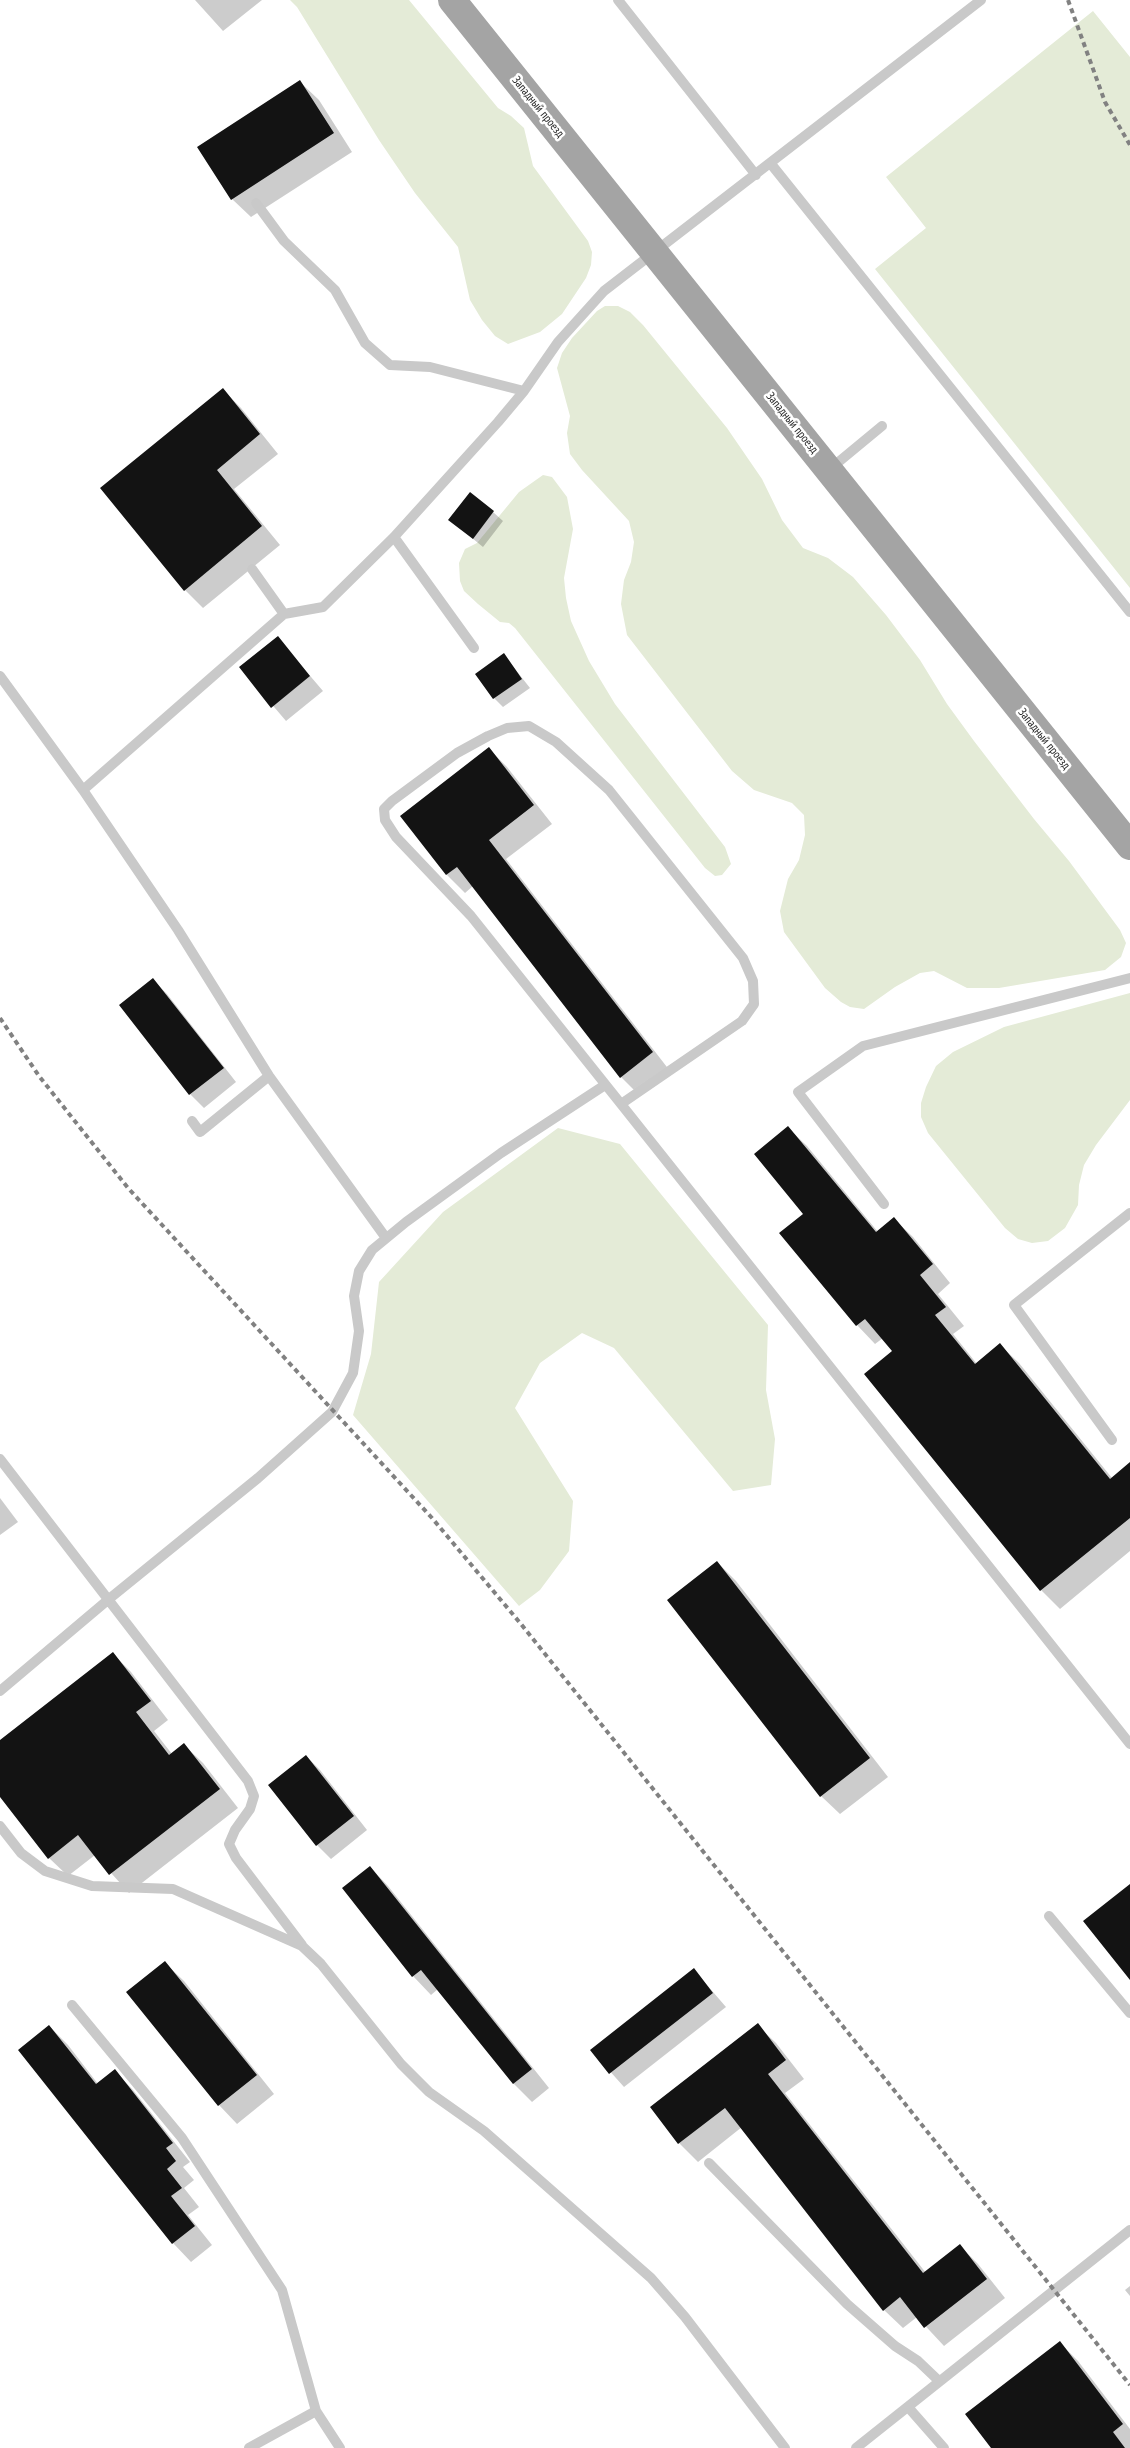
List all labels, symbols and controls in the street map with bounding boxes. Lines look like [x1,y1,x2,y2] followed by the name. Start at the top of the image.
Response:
[509,73,567,141] street label: Западный проезд
[763,389,821,457] street label: Западный проезд
[1015,705,1073,773] street label: Западный проезд

